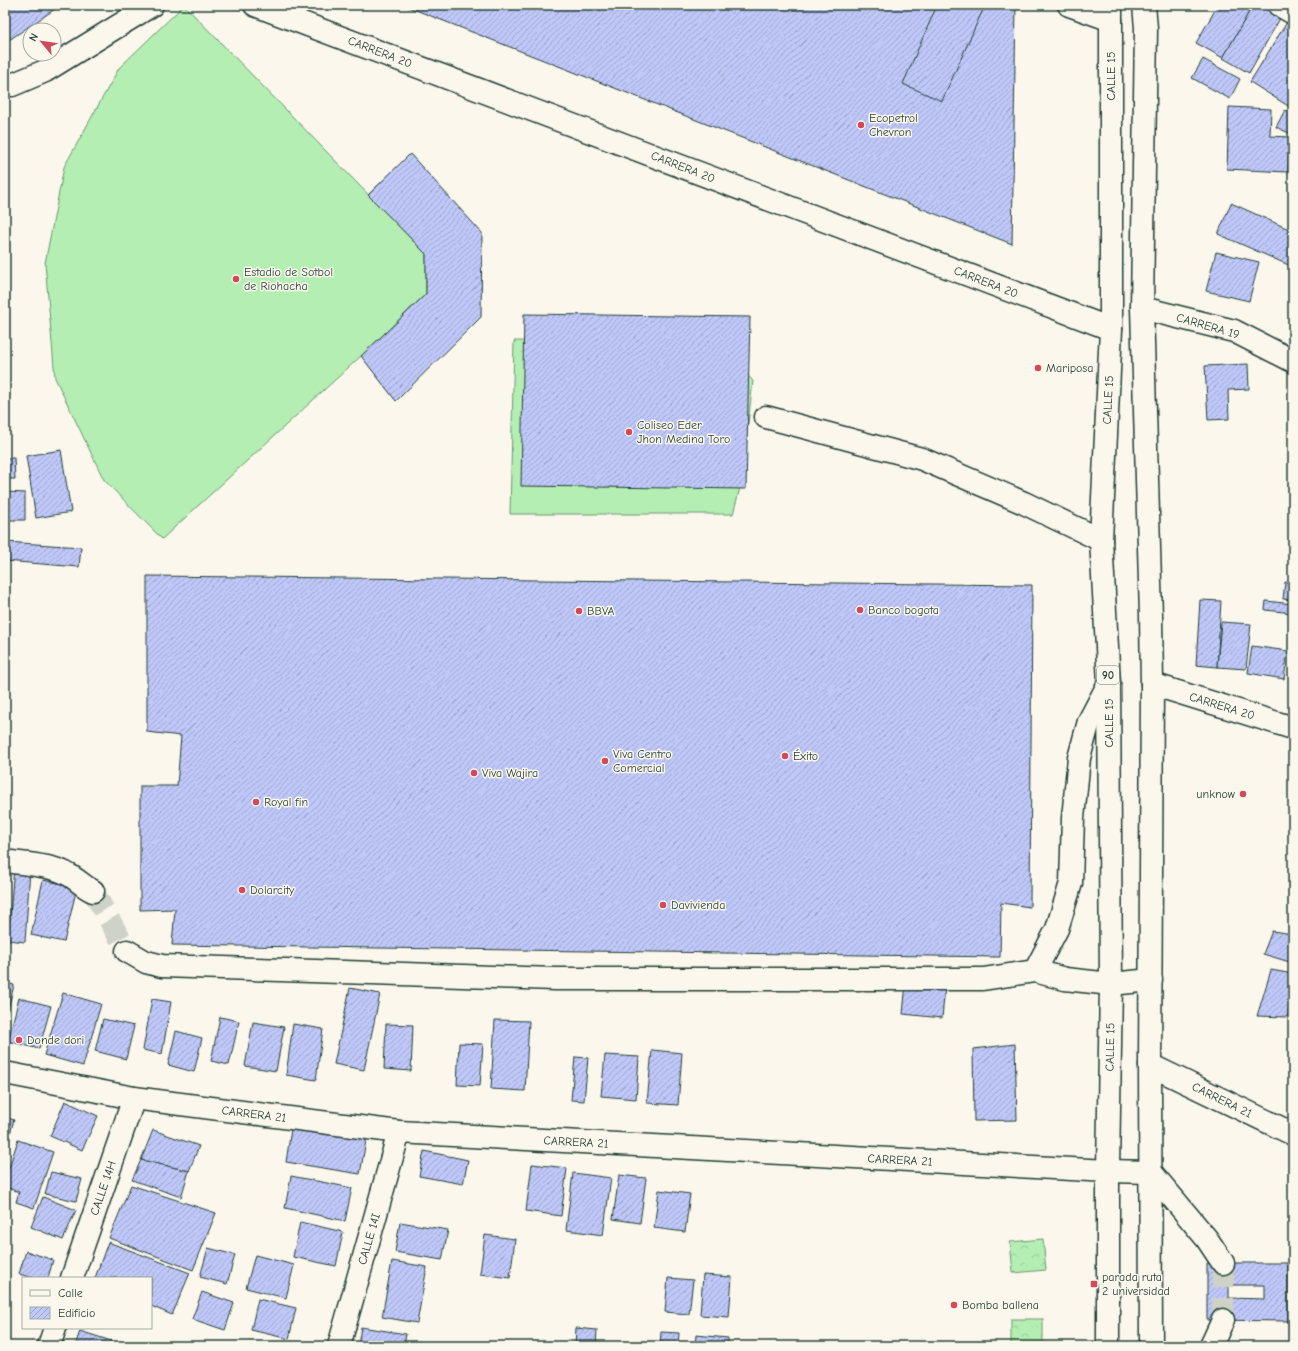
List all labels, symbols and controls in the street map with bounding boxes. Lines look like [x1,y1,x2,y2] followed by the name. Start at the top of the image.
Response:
[22,22,62,62] north arrow
[26,31,41,44] text: N
[346,33,414,71] street label: CARRERA 20
[1104,52,1118,100] street label: CALLE 15
[869,111,918,139] place label: Ecopetrol Chevron
[856,120,866,130] marker: Ecopetrol Chevron
[649,148,717,186] street label: CARRERA 20
[952,263,1020,301] street label: CARRERA 20
[244,265,333,293] place label: Estadio de Sotbol de Riohacha
[231,274,241,284] marker: Estadio de Sotbol de Riohacha
[1175,310,1241,342] street label: CARRERA 19
[1046,361,1094,375] place label: Mariposa
[1033,363,1043,373] marker: Mariposa
[1100,375,1116,425] street label: CALLE 15
[637,418,730,446] place label: Coliseo Eder Jhon Medina Toro
[624,427,634,437] marker: Coliseo Eder Jhon Medina Toro
[868,603,939,617] place label: Banco bogota
[587,604,615,618] place label: BBVA
[855,605,865,615] marker: Banco bogota
[574,606,584,616] marker: BBVA
[1097,666,1119,684] road number: 90
[1188,689,1256,723] street label: CARRERA 20
[1102,699,1116,747] street label: CALLE 15
[613,747,672,775] place label: Viva Centro Comercial
[793,749,818,763] place label: Éxito
[780,751,790,761] marker: Éxito
[600,756,610,766] marker: Viva Centro Comercial
[482,766,538,780] place label: Viva Wajira
[469,768,479,778] marker: Viva Wajira
[1196,787,1236,801] place label: unknow
[1238,789,1248,799] marker: unknow
[264,795,308,809] place label: Royal fin
[251,797,261,807] marker: Royal fin
[250,883,295,897] place label: Dolarcity
[237,885,247,895] marker: Dolarcity
[671,898,725,912] place label: Davivienda
[658,900,668,910] marker: Davivienda
[1103,1022,1117,1072] street label: CALLE 15
[27,1033,84,1047] place label: Donde dori
[14,1035,24,1045] marker: Donde dori
[1190,1079,1255,1121] street label: CARRERA 21
[221,1103,287,1125] street label: CARRERA 21
[543,1133,609,1151] street label: CARRERA 21
[867,1151,933,1169] street label: CARRERA 21
[87,1159,119,1217] street label: CALLE 14H
[355,1211,383,1266] street label: CALLE 14I
[1102,1270,1170,1298] place label: parada ruta 2 universidad
[22,1277,152,1329] legend
[1089,1279,1099,1289] marker: parada ruta 2 universidad
[58,1286,83,1300] text: Calle
[962,1298,1039,1312] place label: Bomba ballena
[949,1300,959,1310] marker: Bomba ballena
[58,1306,95,1320] text: Edificio

